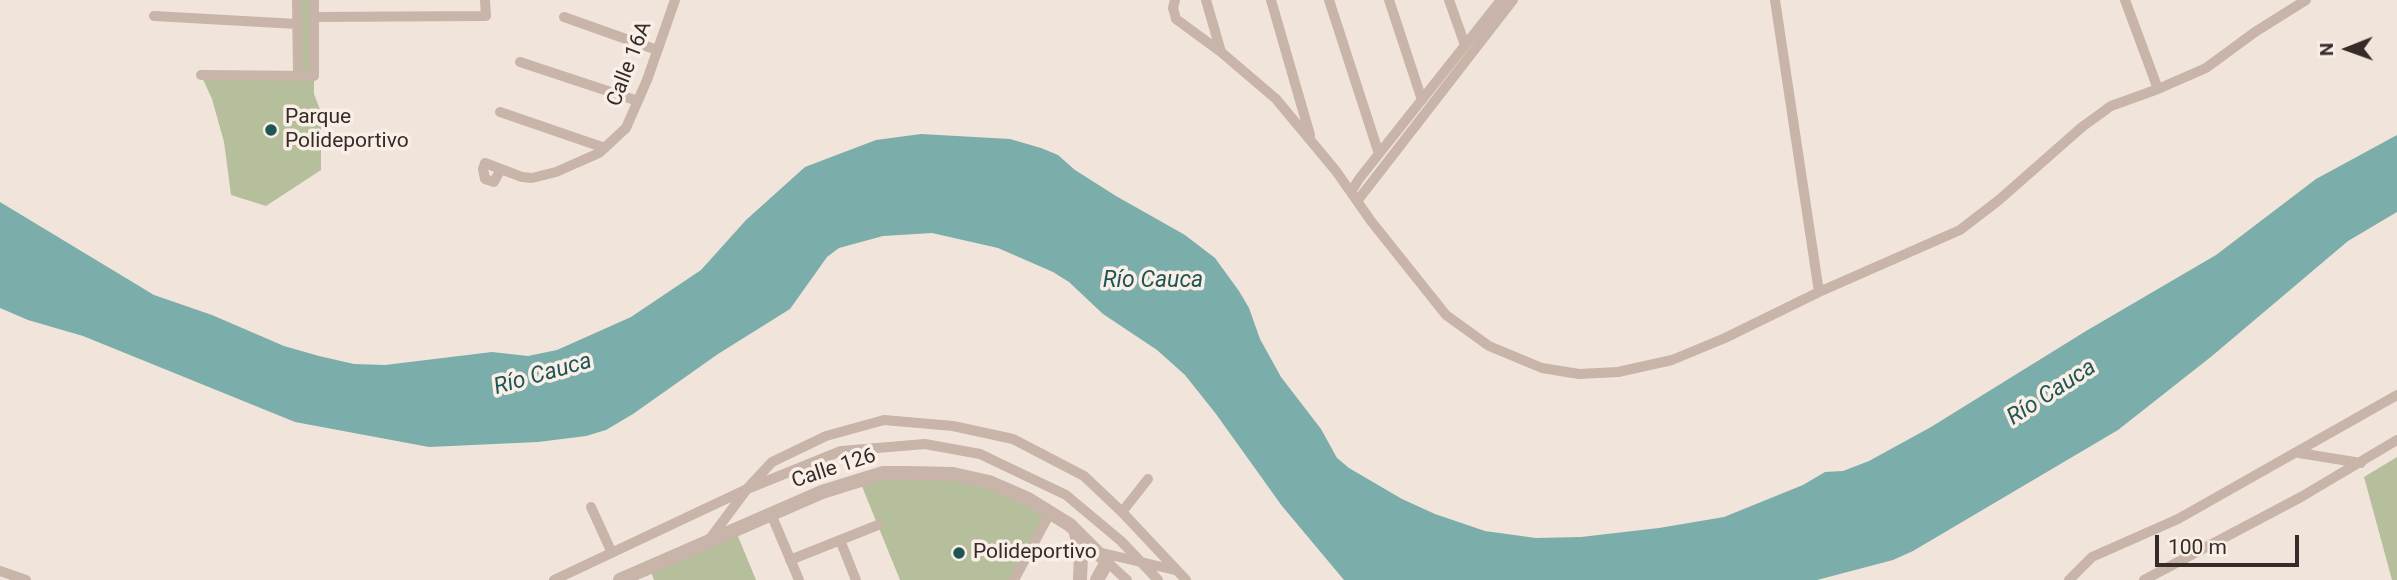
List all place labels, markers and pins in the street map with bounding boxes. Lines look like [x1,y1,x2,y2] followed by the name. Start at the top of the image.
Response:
[285,105,409,155] place label: Parque Polideportivo
[263,122,279,138] marker: Parque Polideportivo
[973,540,1097,566] place label: Polideportivo
[951,545,967,561] marker: Polideportivo

